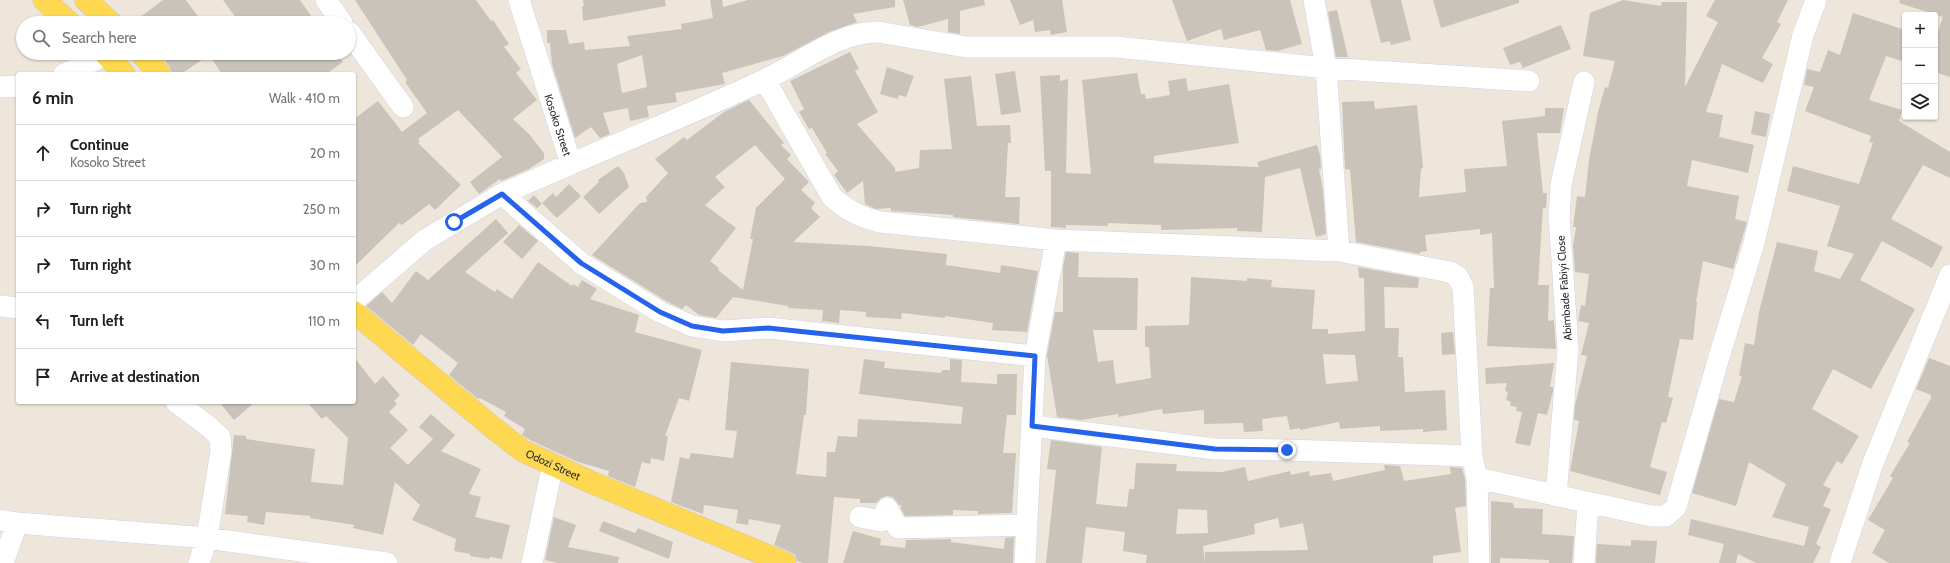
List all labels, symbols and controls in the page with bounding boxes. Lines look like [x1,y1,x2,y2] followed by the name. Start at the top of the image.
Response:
[1902,12,1938,120] map controls
[1902,12,1938,48] button: +
[16,16,356,60] search box
[30,27,52,49] icon: search
[62,29,137,47] text: Search here
[1902,48,1938,84] button: −
[1902,84,1938,120] button: layers
[32,88,74,108] text: 6 min
[269,90,340,106] text: Walk · 410 m
[541,92,575,158] street label: Kosoko Street
[70,136,129,154] text: Continue
[32,142,54,164] icon: ahead
[310,145,340,161] text: 20 m
[70,154,146,170] text: Kosoko Street
[32,198,54,220] icon: right
[70,200,131,218] text: Turn right
[303,201,340,217] text: 250 m
[445,213,463,231] route start
[1553,235,1575,341] street label: Abimbade Fabiyi Close
[32,254,54,276] icon: right
[70,256,131,274] text: Turn right
[310,257,340,273] text: 30 m
[32,310,54,332] icon: left
[70,312,124,330] text: Turn left
[308,313,340,329] text: 110 m
[32,366,54,388] icon: arrive
[70,368,200,386] text: Arrive at destination
[1278,441,1296,459] route end
[524,446,583,483] street label: Odozi Street

